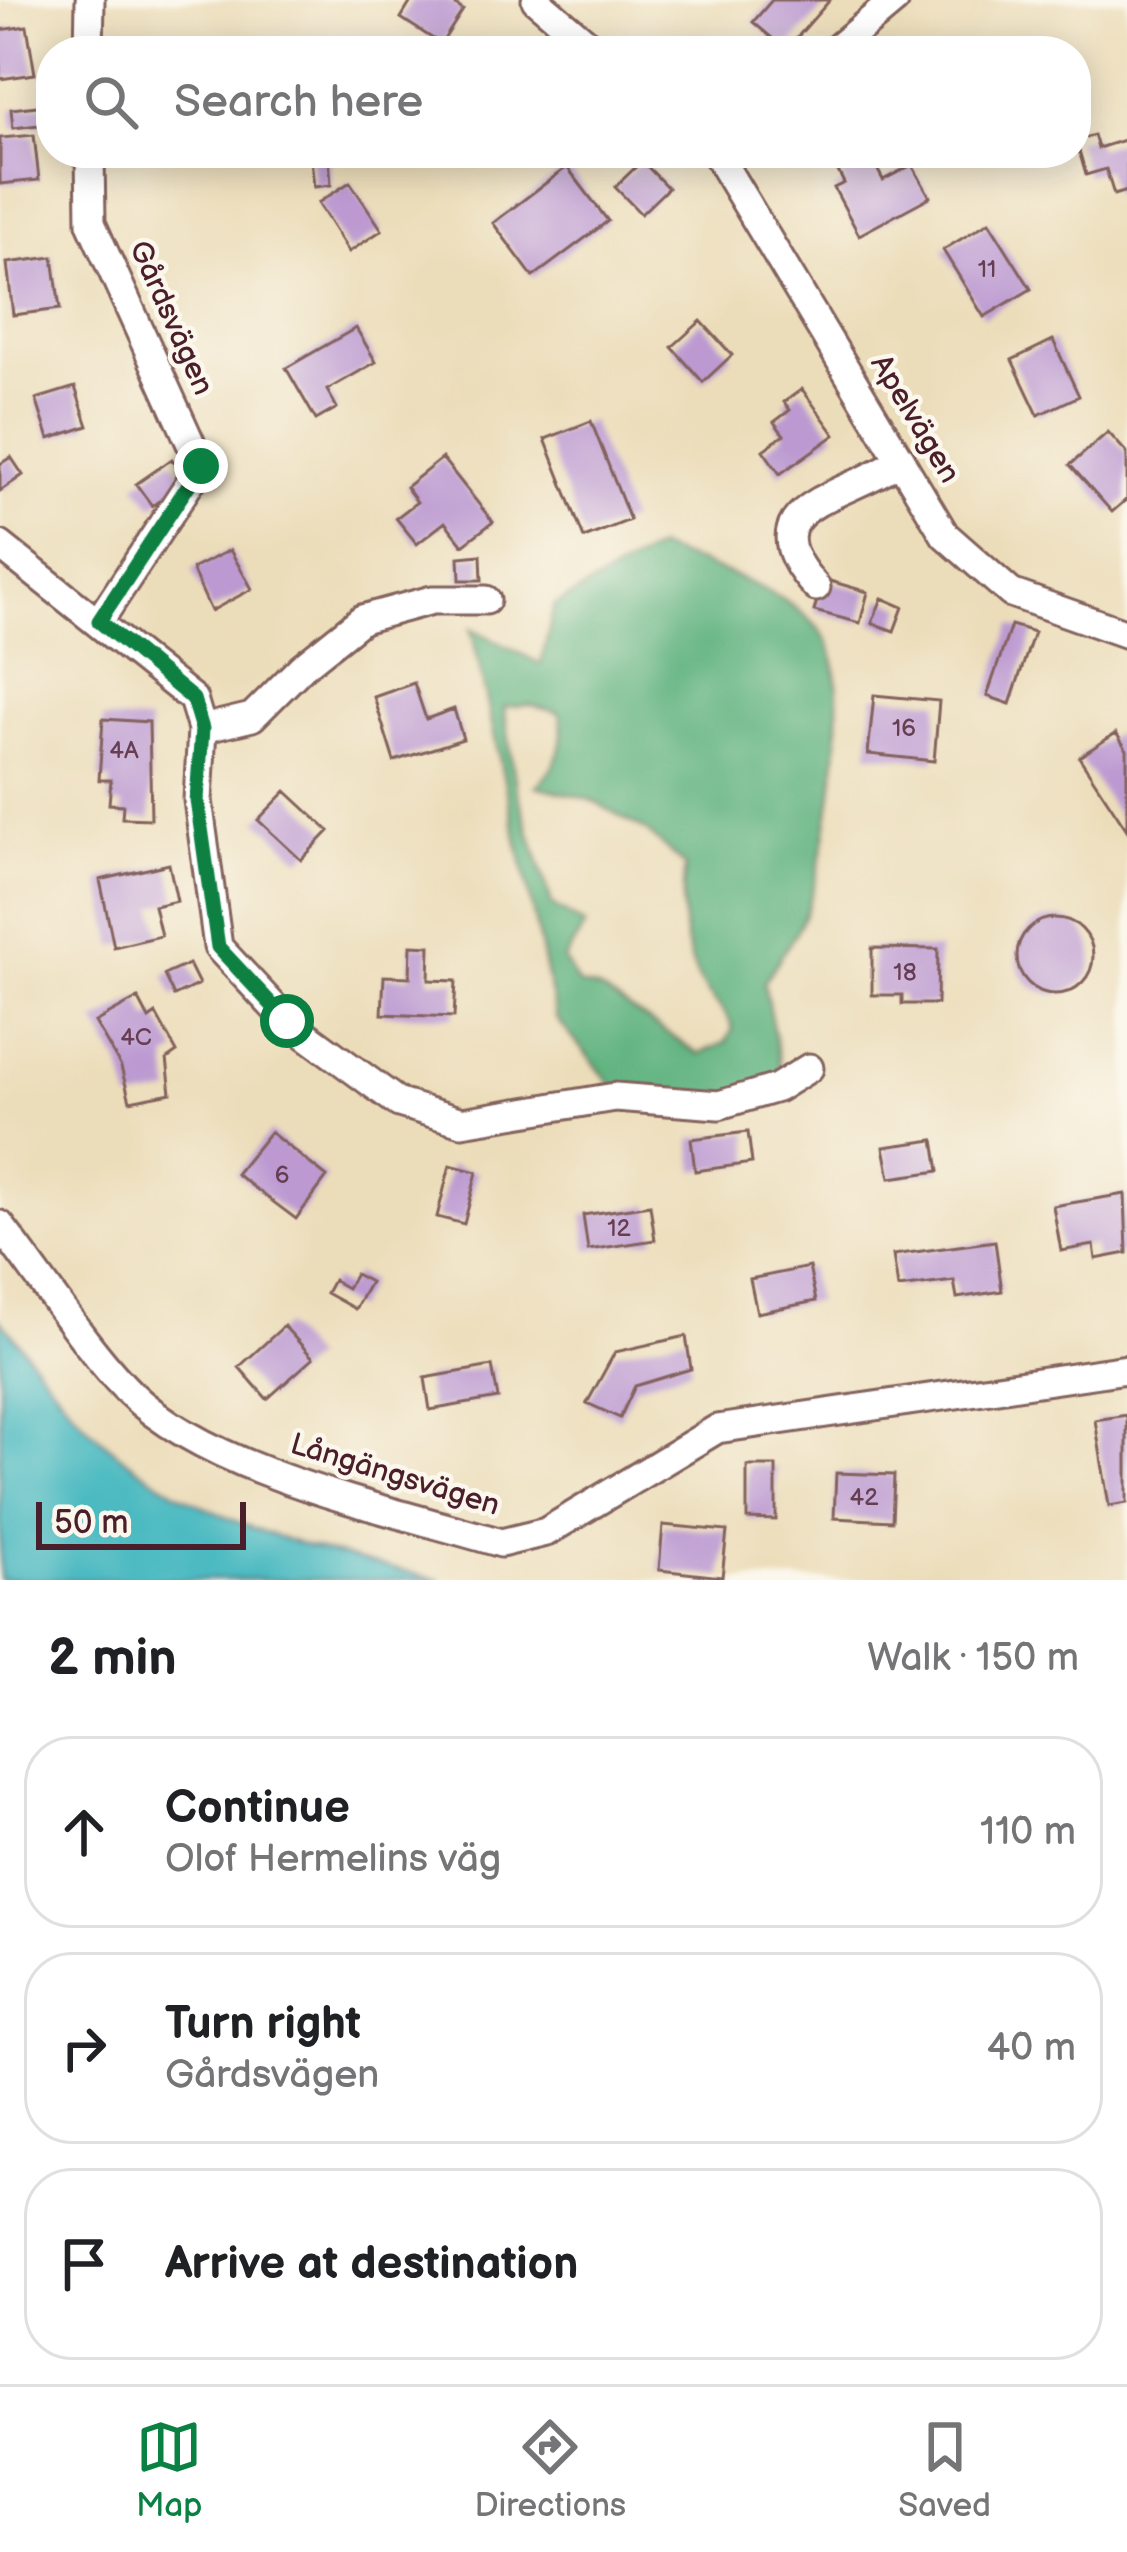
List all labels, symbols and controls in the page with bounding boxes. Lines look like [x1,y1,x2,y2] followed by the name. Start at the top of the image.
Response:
[36,36,1091,168] search box
[78,69,144,135] icon: search
[174,75,423,130] text: Search here
[121,235,221,401] street label: Gårdsvägen
[978,255,996,284] house number: 11
[863,348,967,490] street label: Apelvägen
[174,439,228,493] route end
[892,714,916,743] house number: 16
[109,736,139,765] house number: 4A
[893,958,917,987] house number: 18
[260,994,314,1048] route start
[120,1023,152,1052] house number: 4C
[275,1161,289,1190] house number: 6
[607,1214,631,1243] house number: 12
[286,1426,504,1524] street label: Långängsvägen
[850,1483,878,1512] house number: 42
[36,1496,246,1549] scale bar
[54,1503,129,1543] text: 50 m
[48,1628,177,1689] text: 2 min
[867,1635,1079,1682] text: Walk · 150 m
[165,1781,350,1836] text: Continue
[51,1799,117,1865] icon: ahead
[980,1809,1076,1856] text: 110 m
[165,1836,501,1883] text: Olof Hermelins väg
[165,1997,361,2052] text: Turn right
[51,2015,117,2081] icon: right
[986,2025,1076,2072] text: 40 m
[165,2052,379,2099] text: Gårdsvägen
[51,2231,117,2297] icon: arrive
[165,2237,578,2292] text: Arrive at destination
[136,2414,202,2526] tab: Map
[475,2414,626,2526] tab: Directions
[898,2414,991,2526] tab: Saved

